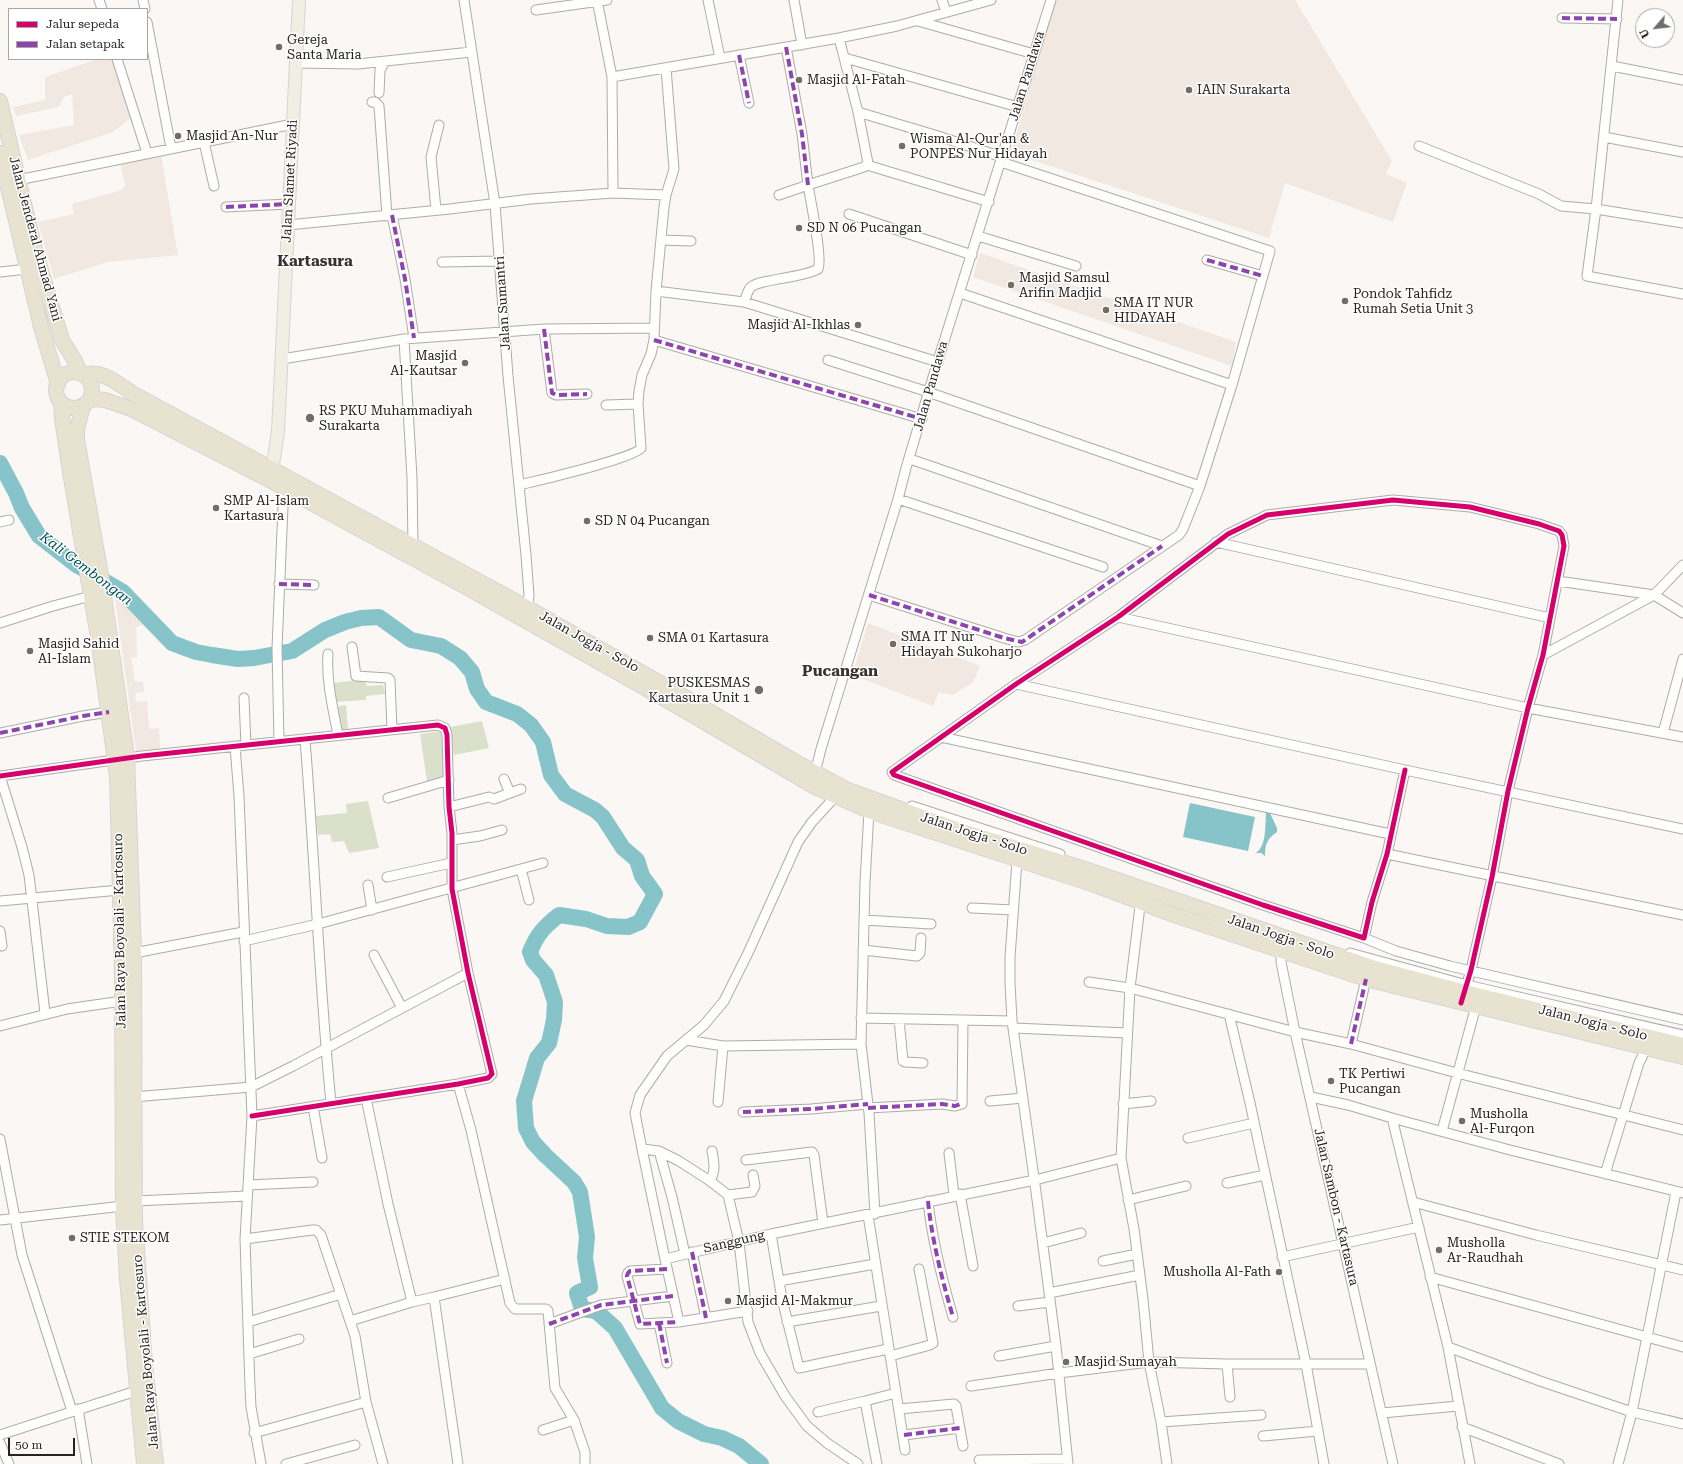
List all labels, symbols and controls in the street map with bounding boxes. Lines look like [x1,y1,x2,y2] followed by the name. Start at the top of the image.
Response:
[8,8,148,60] legend
[1635,8,1675,48] north arrow
[46,17,119,31] text: Jalur sepeda
[1637,27,1653,40] text: U
[1006,29,1048,123] street label: Jalan Pandawa
[287,32,362,63] place label: Gereja Santa Maria
[46,37,125,51] text: Jalan setapak
[274,42,284,52] marker: Gereja Santa Maria
[807,72,905,88] place label: Masjid Al-Fatah
[794,75,804,85] marker: Masjid Al-Fatah
[1197,82,1290,98] place label: IAIN Surakarta
[1184,85,1194,95] marker: IAIN Surakarta
[279,119,301,243] street label: Jalan Slamet Riyadi
[186,128,278,144] place label: Masjid An-Nur
[173,131,183,141] marker: Masjid An-Nur
[910,131,1047,162] place label: Wisma Al-Qur'an & PONPES Nur Hidayah
[897,141,907,151] marker: Wisma Al-Qur'an & PONPES Nur Hidayah
[5,155,65,323] street label: Jalan Jenderal Ahmad Yani
[807,220,922,236] place label: SD N 06 Pucangan
[794,223,804,233] marker: SD N 06 Pucangan
[277,253,353,271] district label: Kartasura
[492,255,514,351] street label: Jalan Sumantri
[1019,270,1109,301] place label: Masjid Samsul Arifin Madjid
[1006,280,1016,290] marker: Masjid Samsul Arifin Madjid
[1353,286,1473,317] place label: Pondok Tahfidz Rumah Setia Unit 3
[1114,295,1194,326] place label: SMA IT NUR HIDAYAH
[1340,296,1350,306] marker: Pondok Tahfidz Rumah Setia Unit 3
[1101,305,1111,315] marker: SMA IT NUR HIDAYAH
[748,317,850,333] place label: Masjid Al-Ikhlas
[853,320,863,330] marker: Masjid Al-Ikhlas
[911,339,951,433] street label: Jalan Pandawa
[390,348,457,379] place label: Masjid Al-Kautsar
[460,358,470,368] marker: Masjid Al-Kautsar
[319,403,473,434] place label: RS PKU Muhammadiyah Surakarta
[304,412,316,424] marker: RS PKU Muhammadiyah Surakarta
[224,493,309,524] place label: SMP Al-Islam Kartasura
[211,503,221,513] marker: SMP Al-Islam Kartasura
[595,513,710,529] place label: SD N 04 Pucangan
[582,516,592,526] marker: SD N 04 Pucangan
[36,529,136,609] water label: Kali Gembongan
[536,608,642,676] street label: Jalan Jogja - Solo
[901,629,1022,660] place label: SMA IT Nur Hidayah Sukoharjo
[658,630,769,646] place label: SMA 01 Kartasura
[645,633,655,643] marker: SMA 01 Kartasura
[38,636,119,667] place label: Masjid Sahid Al-Islam
[888,639,898,649] marker: SMA IT Nur Hidayah Sukoharjo
[25,646,35,656] marker: Masjid Sahid Al-Islam
[802,663,878,681] district label: Pucangan
[648,675,750,706] place label: PUSKESMAS Kartasura Unit 1
[753,684,765,696] marker: PUSKESMAS Kartasura Unit 1
[919,809,1029,859] street label: Jalan Jogja - Solo
[110,833,130,1029] street label: Jalan Raya Boyolali - Kartosuro
[1226,911,1336,963] street label: Jalan Jogja - Solo
[1537,1002,1649,1044] street label: Jalan Jogja - Solo
[1339,1066,1405,1097] place label: TK Pertiwi Pucangan
[1326,1076,1336,1086] marker: TK Pertiwi Pucangan
[1470,1106,1535,1137] place label: Musholla Al-Furqon
[1457,1116,1467,1126] marker: Musholla Al-Furqon
[1310,1127,1362,1287] street label: Jalan Sambon - Kartasura
[702,1227,766,1257] street label: Sanggung
[80,1230,170,1246] place label: STIE STEKOM
[67,1233,77,1243] marker: STIE STEKOM
[1447,1235,1523,1266] place label: Musholla Ar-Raudhah
[1434,1245,1444,1255] marker: Musholla Ar-Raudhah
[130,1254,162,1450] street label: Jalan Raya Boyolali - Kartosuro
[1163,1264,1271,1280] place label: Musholla Al-Fath
[1274,1267,1284,1277] marker: Musholla Al-Fath
[736,1293,853,1309] place label: Masjid Al-Makmur
[723,1296,733,1306] marker: Masjid Al-Makmur
[1074,1354,1177,1370] place label: Masjid Sumayah
[1061,1357,1071,1367] marker: Masjid Sumayah
[10,1430,77,1456] scale bar
[15,1438,42,1452] text: 50 m

